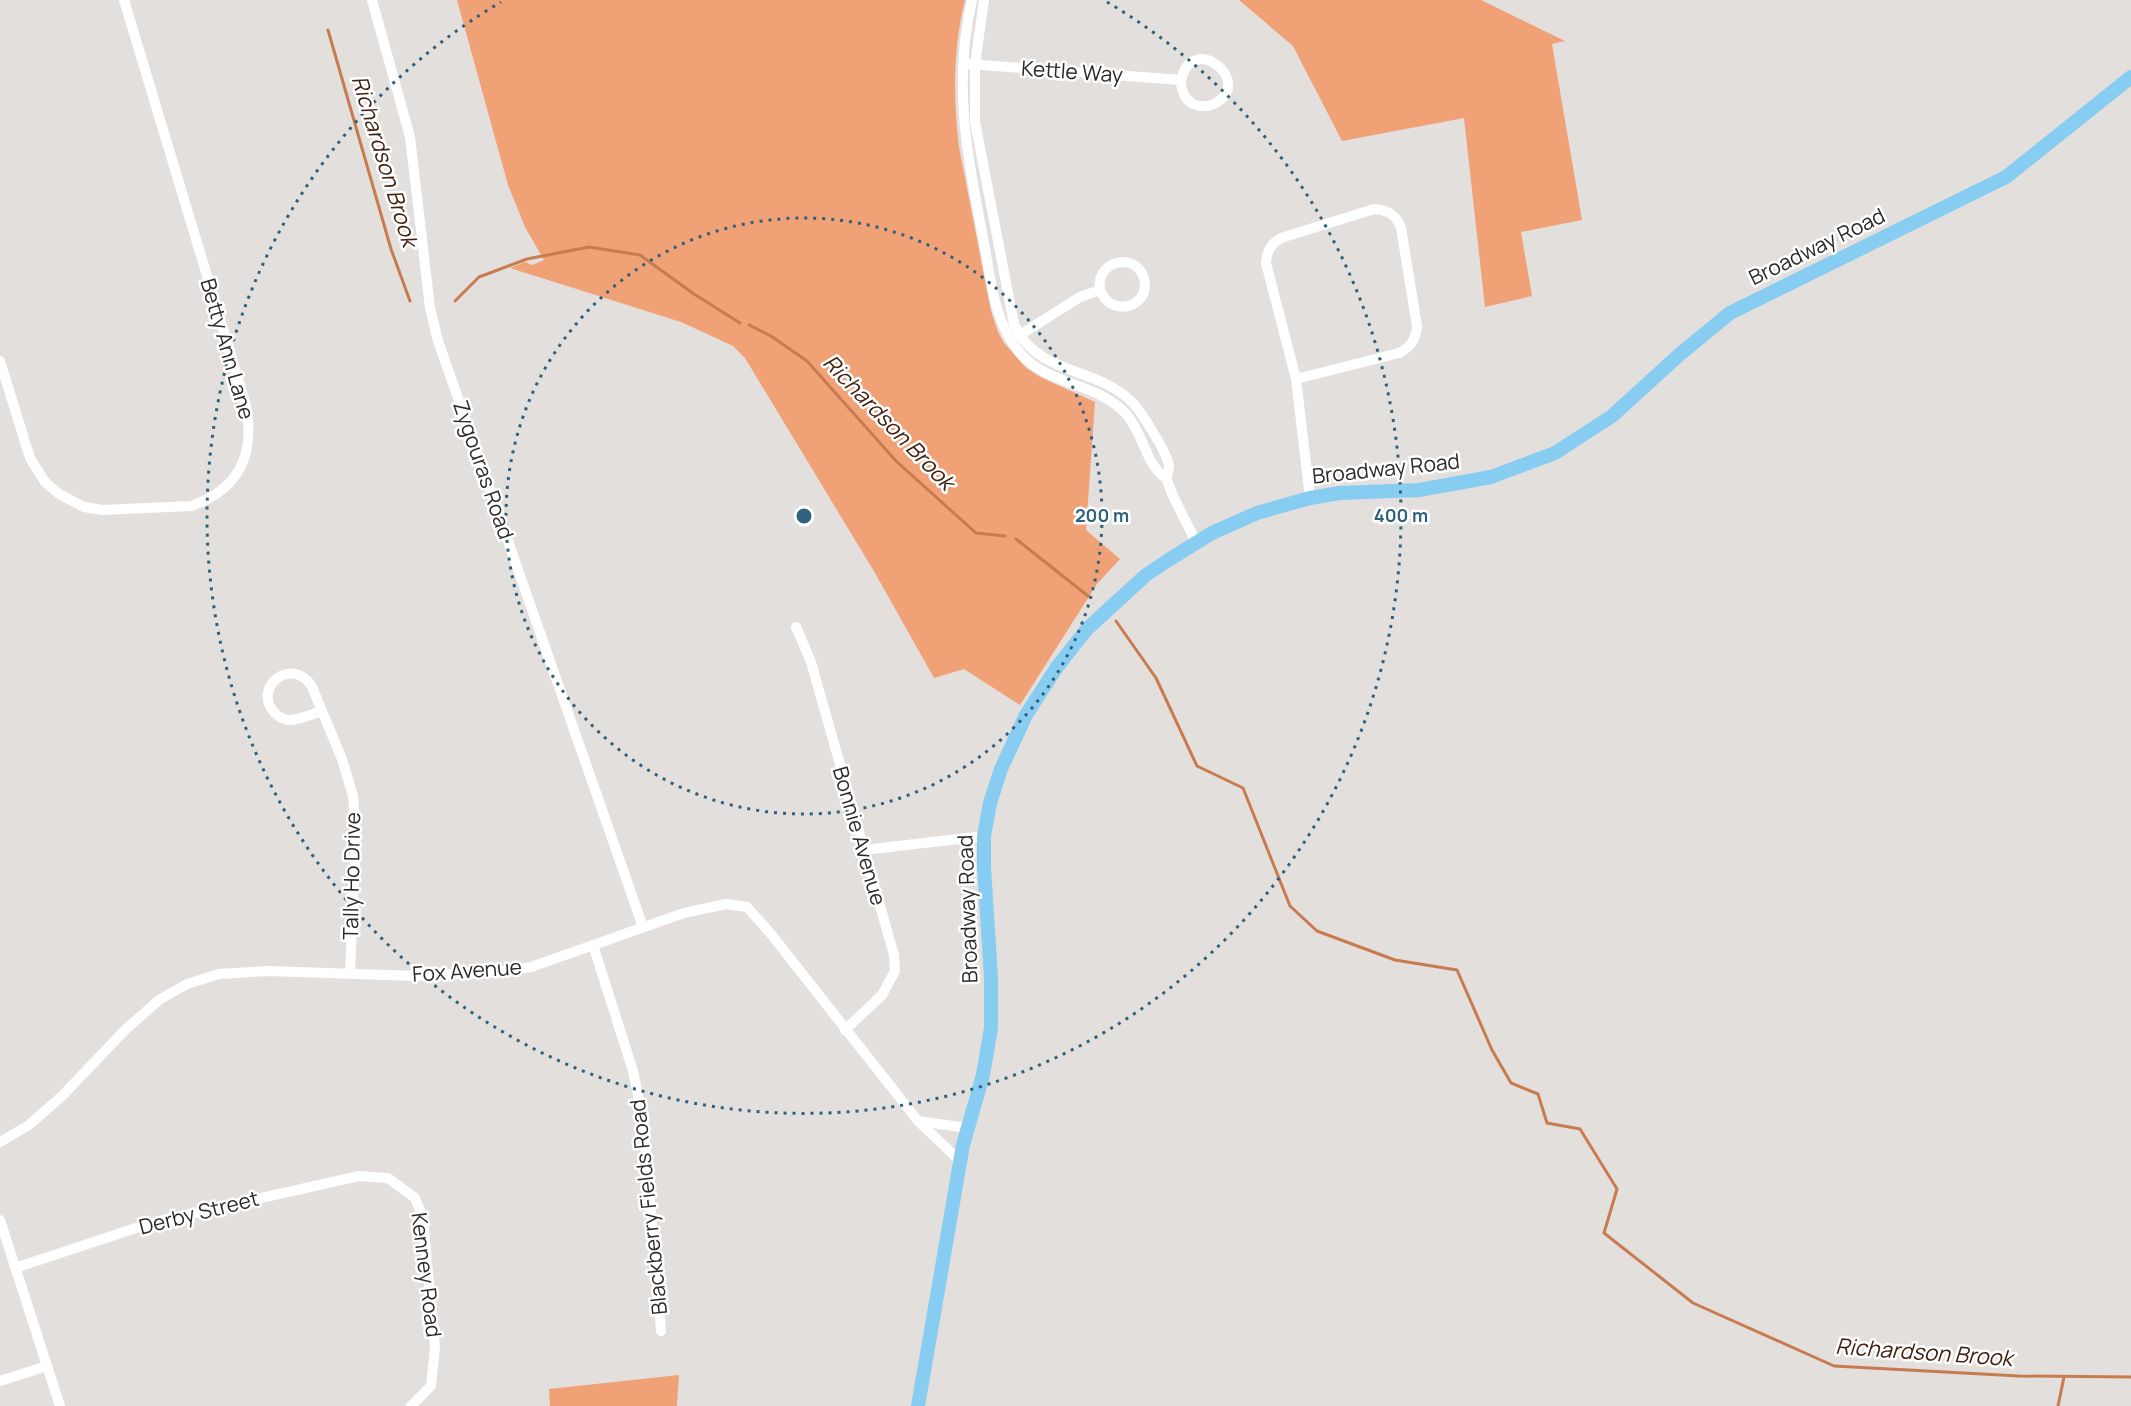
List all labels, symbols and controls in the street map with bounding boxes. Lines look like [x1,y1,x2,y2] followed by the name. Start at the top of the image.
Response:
[1020,53,1124,89] street label: Kettle Way
[345,72,426,253] water label: Richardson Brook
[1744,201,1889,291] street label: Broadway Road
[194,275,261,423] street label: Betty Ann Lane
[817,348,964,498] water label: Richardson Brook
[447,397,521,543] street label: Zygouras Road
[1311,446,1461,490] street label: Broadway Road
[1075,503,1129,527] text: 200 m
[1374,503,1428,527] text: 400 m
[794,506,814,526] centre of rings
[827,763,893,909] street label: Bonnie Avenue
[336,812,366,940] street label: Tally Ho Drive
[950,834,984,984] street label: Broadway Road
[411,952,523,988] street label: Fox Avenue
[623,1098,673,1316] street label: Blackberry Fields Road
[136,1184,262,1240] street label: Derby Street
[405,1211,449,1339] street label: Kenney Road
[1834,1331,2017,1373] water label: Richardson Brook

